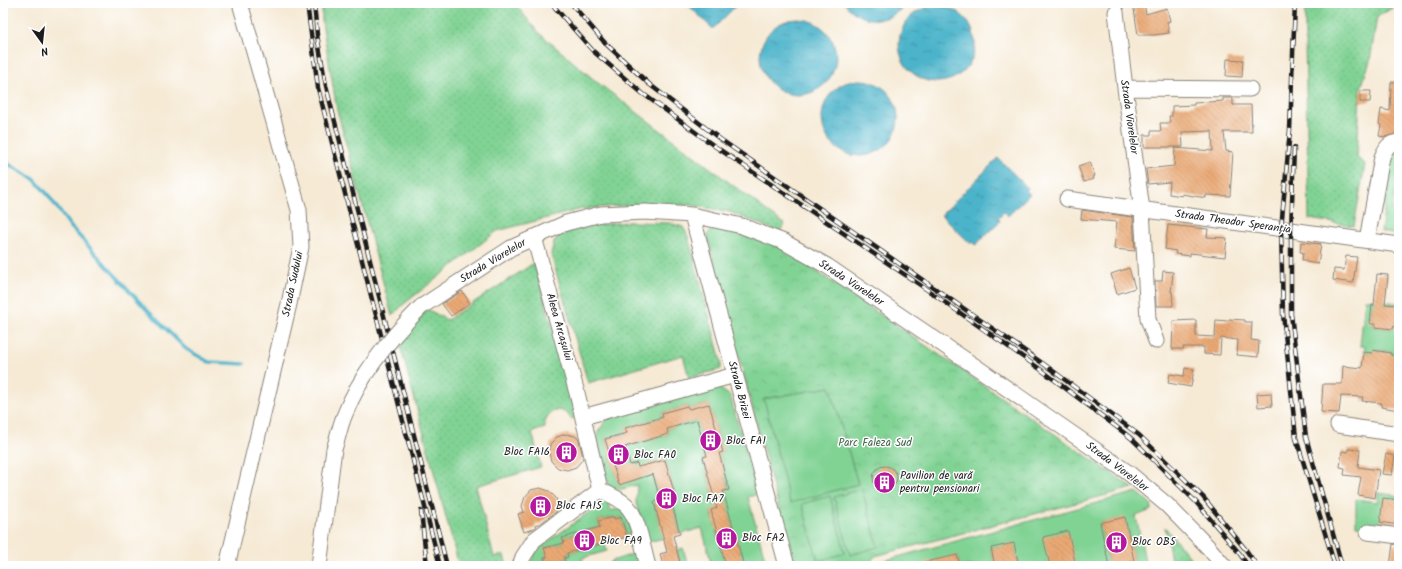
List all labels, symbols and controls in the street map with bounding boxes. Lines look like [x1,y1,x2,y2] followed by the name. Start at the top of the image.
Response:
[22,22,62,62] north arrow
[39,41,50,60] text: N
[1115,79,1143,157] street label: Strada Viorelelor
[1174,205,1292,239] street label: Strada Theodor Speranția
[456,233,531,288] street label: Strada Viorelelor
[277,249,309,318] street label: Strada Sudului
[815,255,888,312] street label: Strada Viorelelor
[541,291,577,363] street label: Aleea Arcașului
[723,359,756,421] street label: Strada Brizei
[698,428,724,454] building icon: Bloc FA1
[726,432,766,450] place label: Bloc FA1
[838,434,912,452] park label: Parc Faleza Sud
[1082,437,1153,498] street label: Strada Viorelelor
[553,439,579,465] building icon: Bloc FA16
[605,442,631,468] building icon: Bloc FA0
[504,443,550,461] place label: Bloc FA16
[634,446,676,464] place label: Bloc FA0
[899,467,980,498] place label: Pavilion de vară pentru pensionari
[871,469,897,495] building icon: Pavilion de vară pentru pensionari
[654,486,680,512] building icon: Bloc FA7
[682,490,724,508] place label: Bloc FA7
[527,493,553,519] building icon: Bloc FA15
[556,497,603,515] place label: Bloc FA15
[714,525,740,551] building icon: Bloc FA2
[571,528,597,554] building icon: Bloc FA9
[742,529,785,547] place label: Bloc FA2
[1104,529,1130,555] building icon: Bloc OB5
[600,532,642,550] place label: Bloc FA9
[1132,533,1177,551] place label: Bloc OB5

